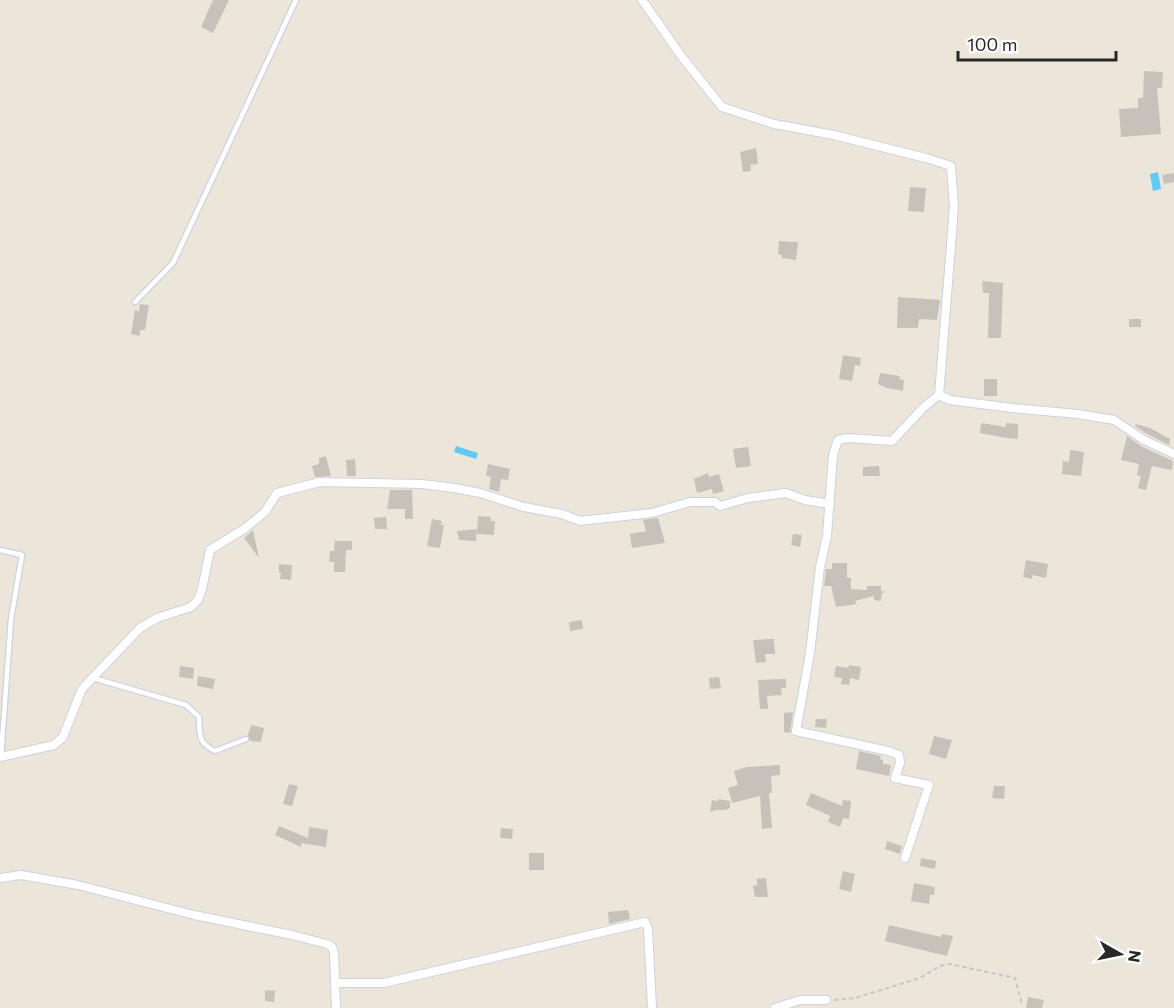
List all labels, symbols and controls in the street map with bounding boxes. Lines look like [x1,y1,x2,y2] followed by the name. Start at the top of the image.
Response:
[958,24,1116,62] scale bar
[967,33,1017,55] text: 100 m
[1090,924,1150,984] north arrow
[1125,949,1146,964] text: N

